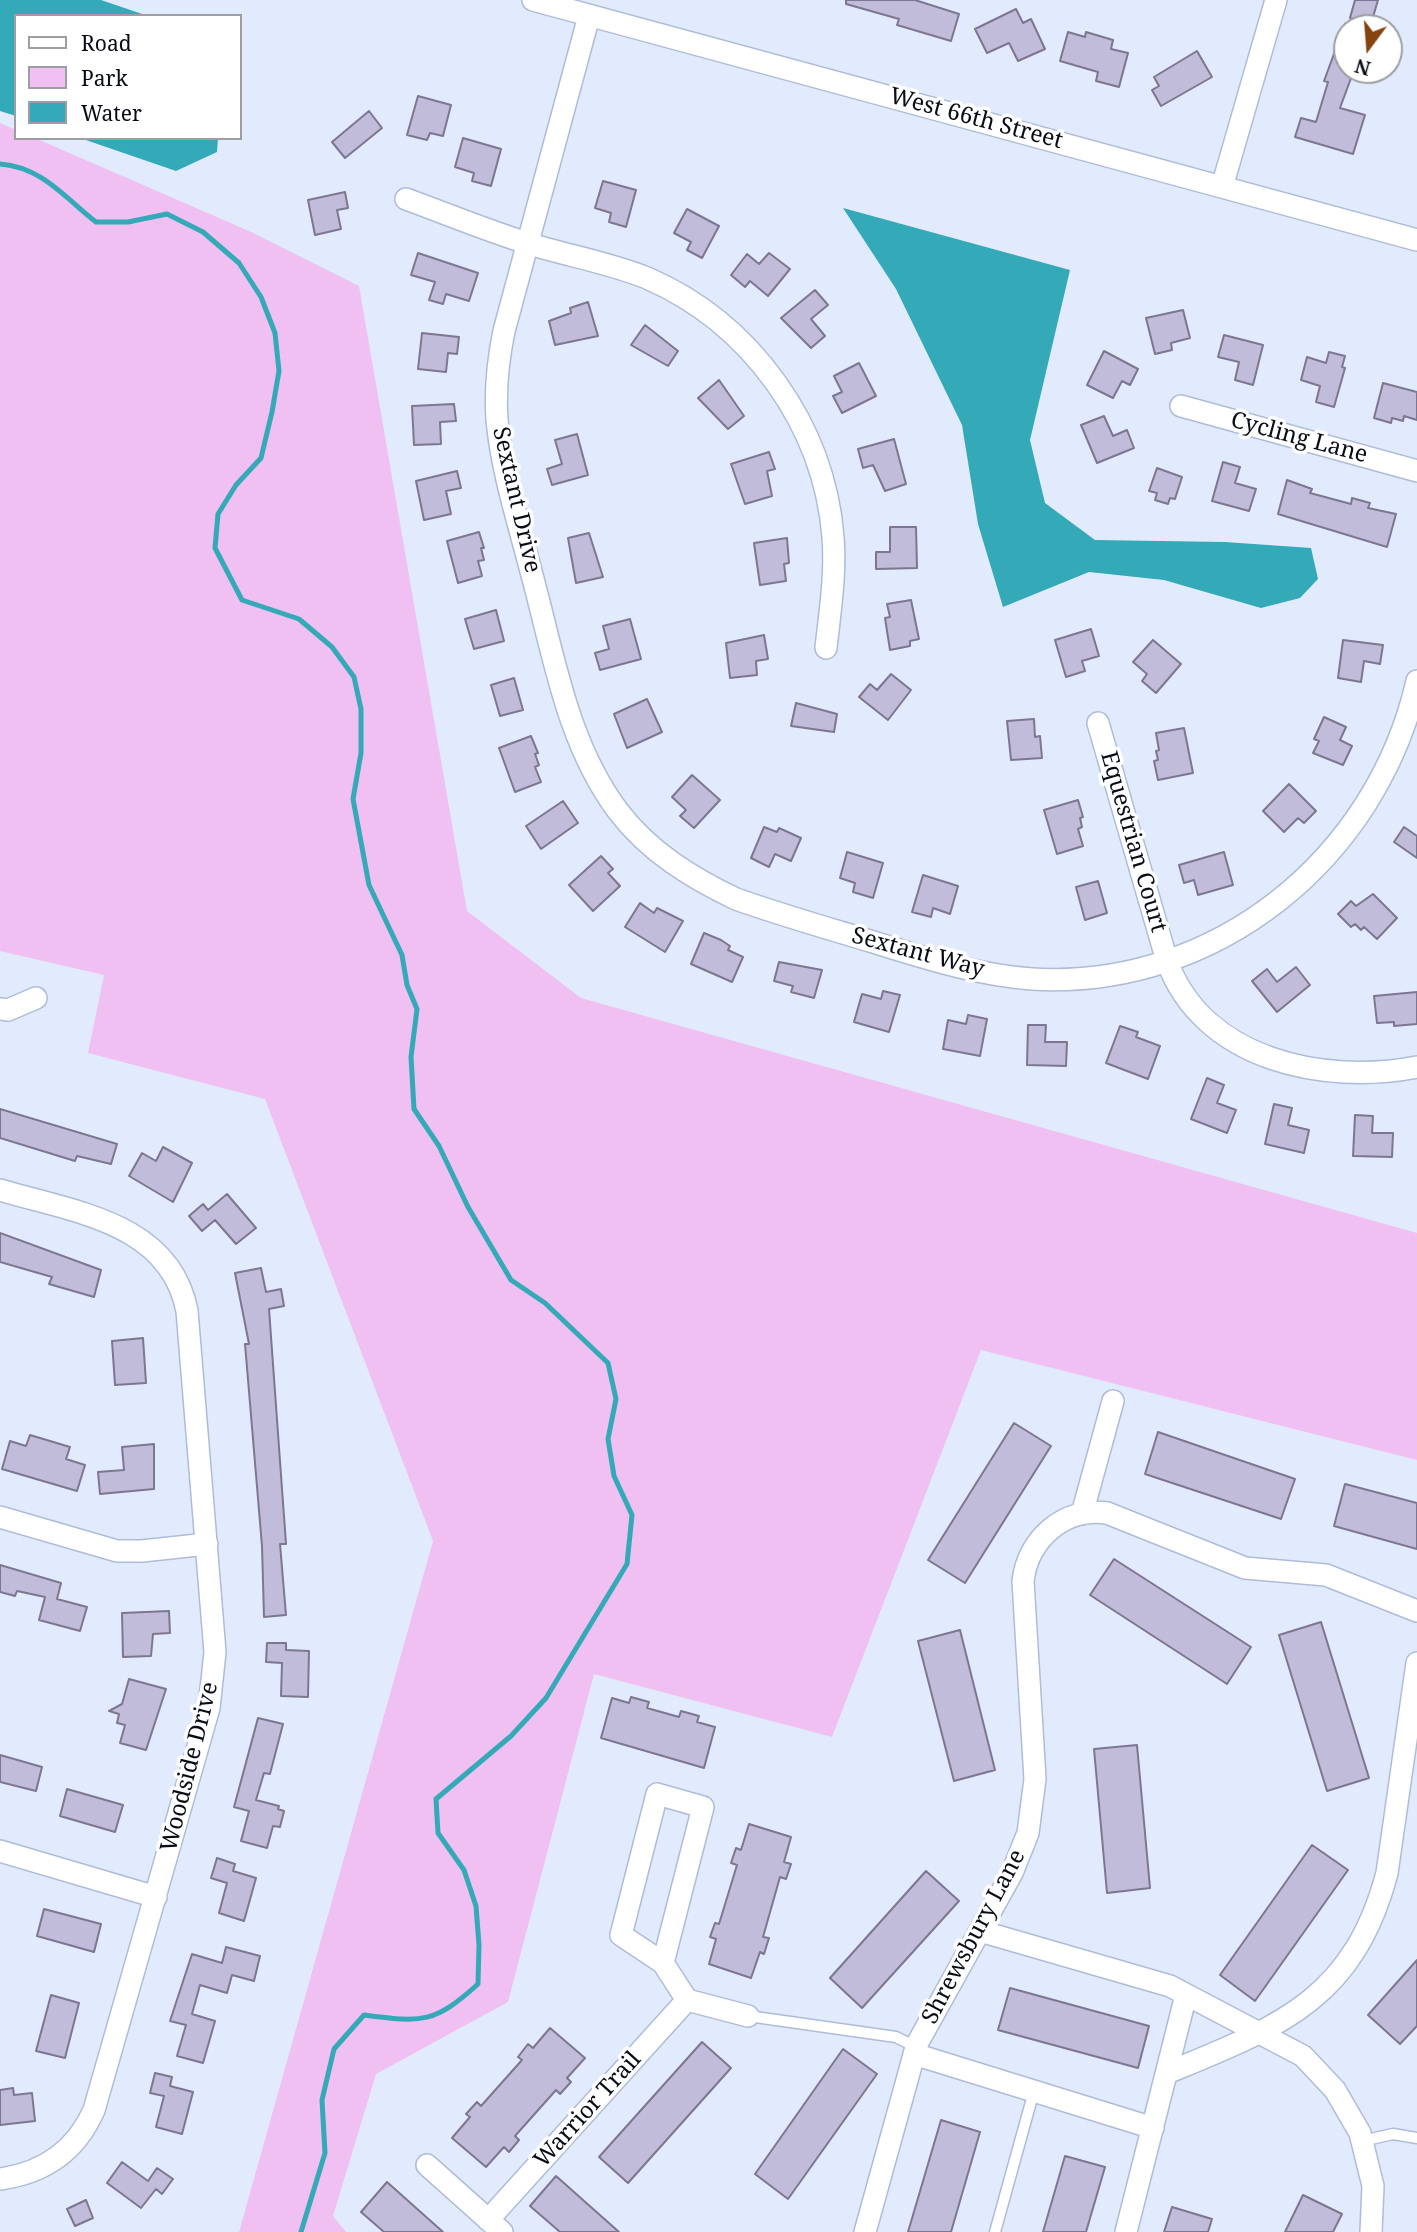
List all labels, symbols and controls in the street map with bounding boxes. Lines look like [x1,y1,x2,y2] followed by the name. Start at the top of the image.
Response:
[14,14,242,140] legend
[1333,14,1403,84] north arrow
[81,29,132,57] text: Road
[1352,53,1374,82] text: N
[81,64,128,92] text: Park
[886,83,1066,155] street label: West 66th Street
[81,99,142,127] text: Water
[1228,406,1370,470] street label: Cycling Lane
[486,424,546,576] street label: Sextant Drive
[1094,748,1172,936] street label: Equestrian Court
[849,922,987,984] street label: Sextant Way
[156,1679,224,1855] street label: Woodside Drive
[916,1845,1032,2029] street label: Shrewsbury Lane
[529,2046,647,2174] street label: Warrior Trail

